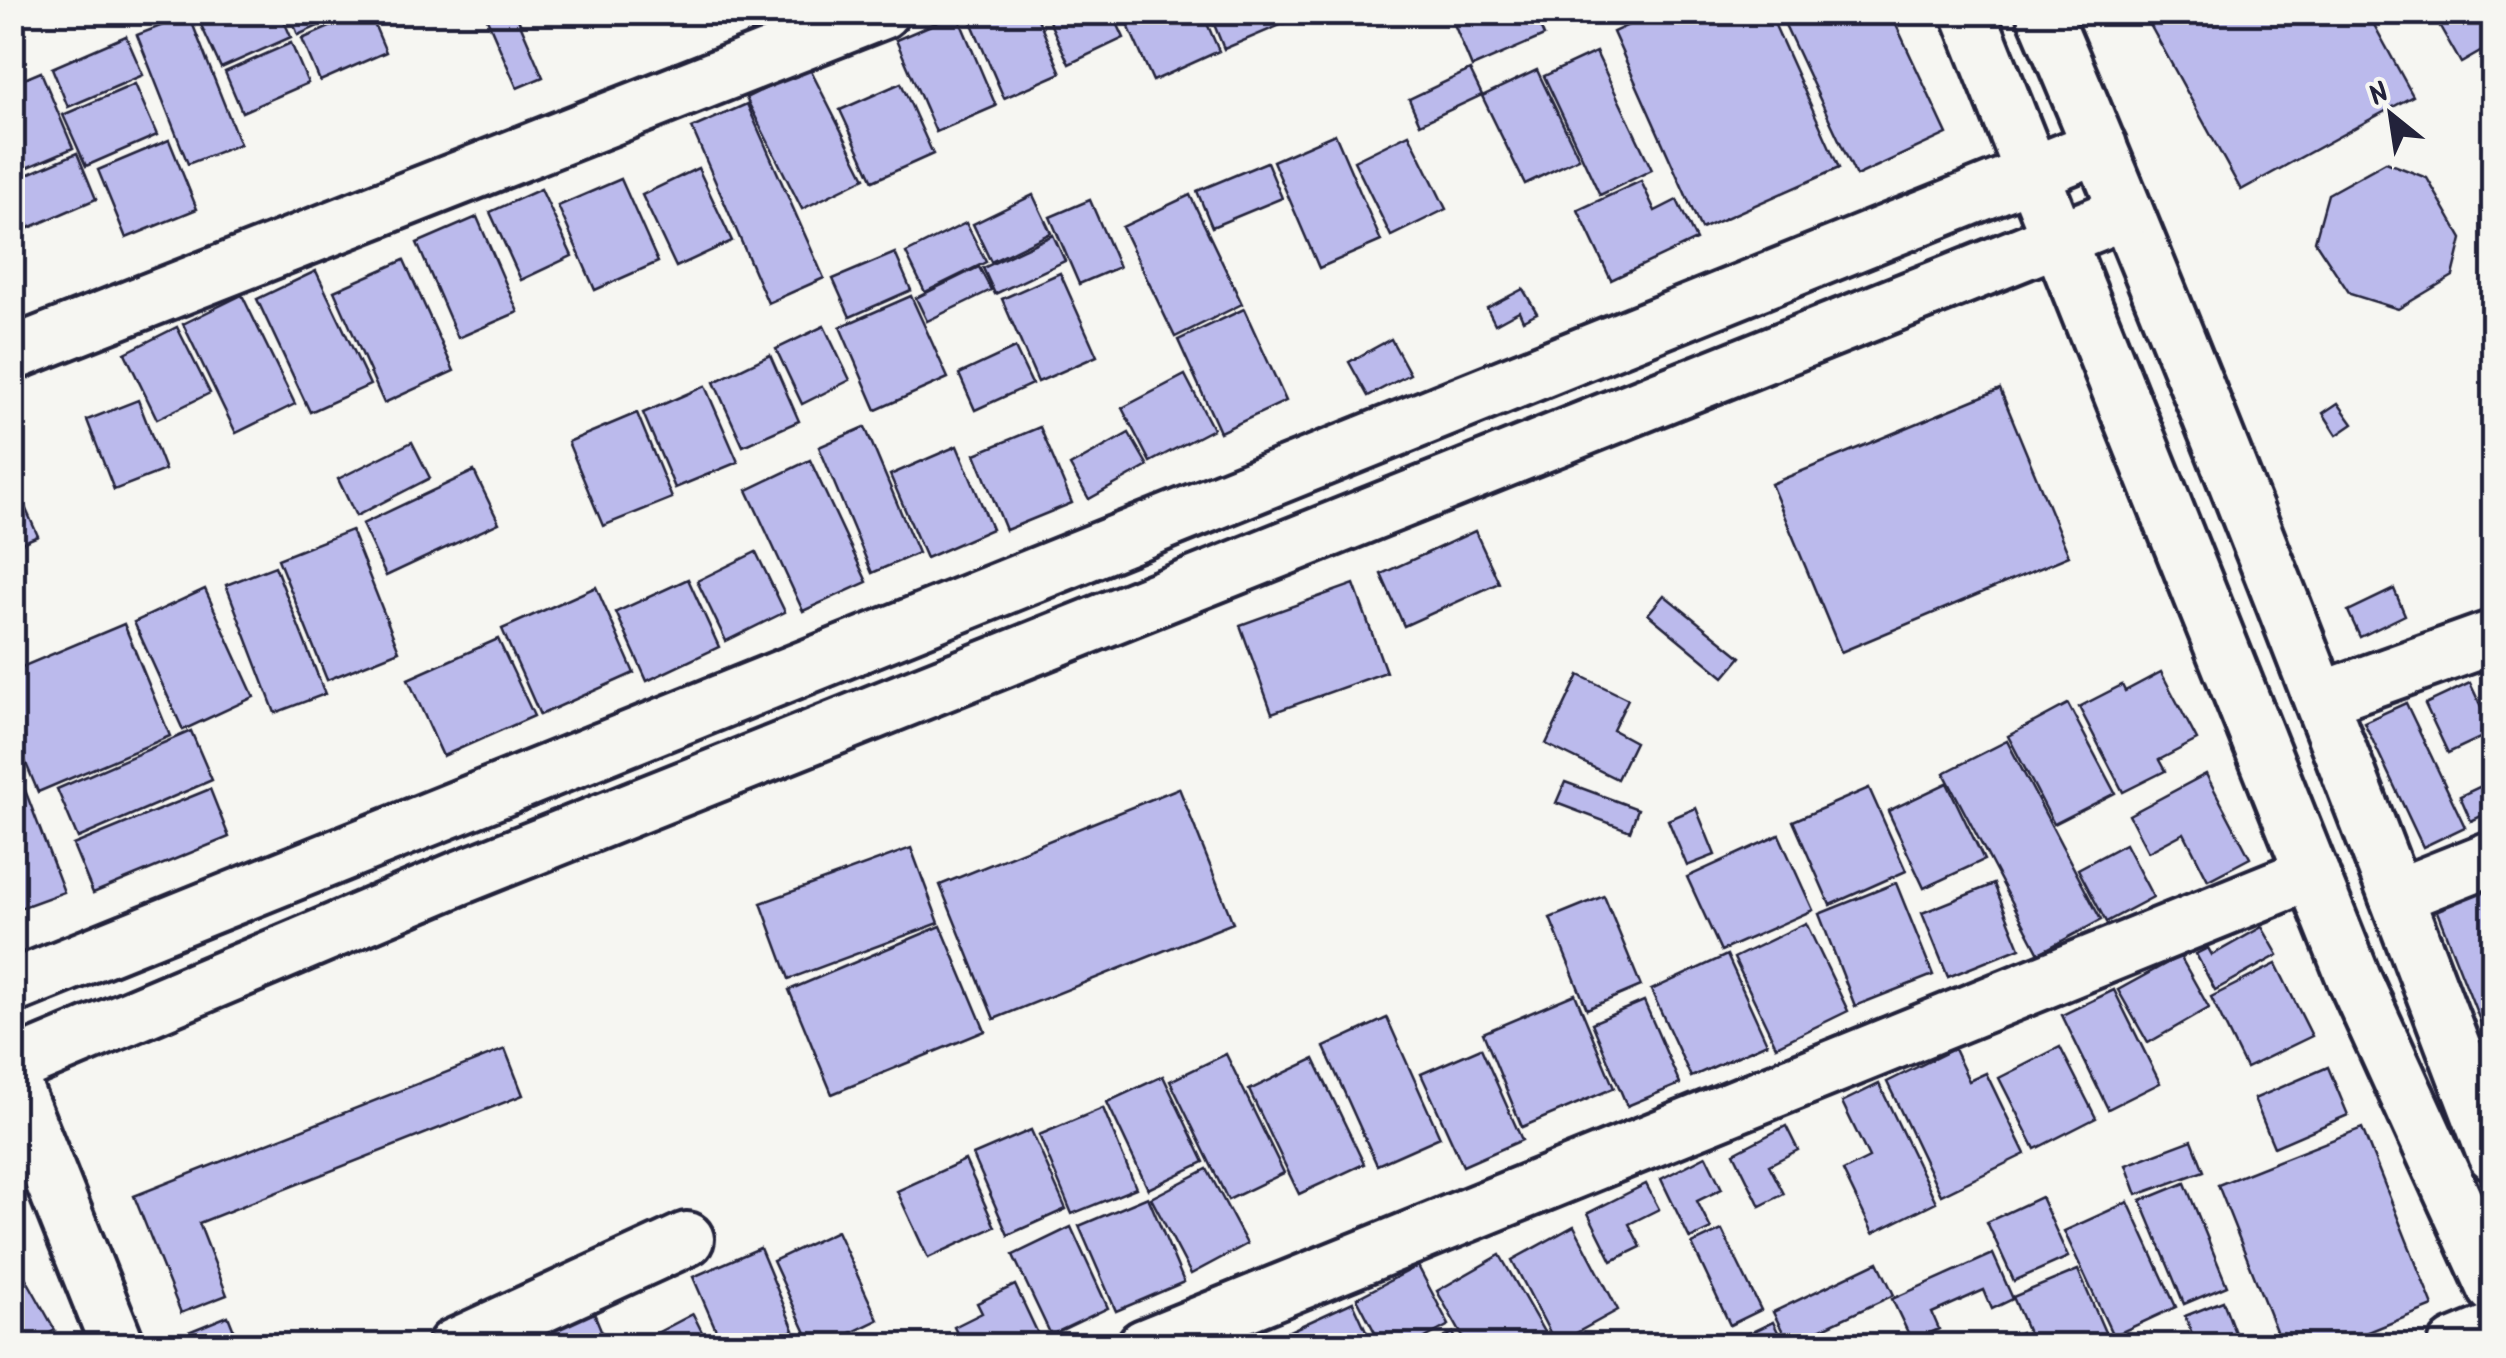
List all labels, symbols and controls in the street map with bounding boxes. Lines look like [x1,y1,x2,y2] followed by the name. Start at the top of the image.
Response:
[2341,65,2441,165] north arrow
[2361,71,2399,119] text: N

